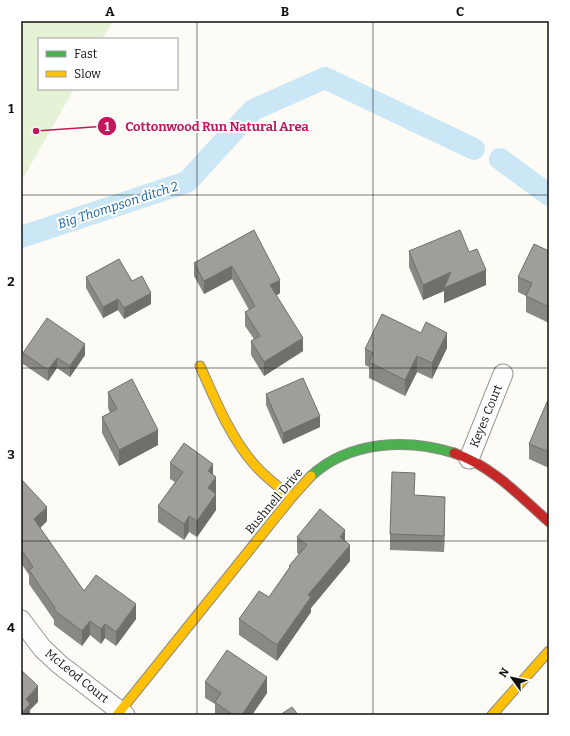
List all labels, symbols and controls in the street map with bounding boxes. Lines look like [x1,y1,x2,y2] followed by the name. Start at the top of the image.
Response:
[105,4,115,19] text: A
[281,4,289,19] text: B
[456,4,464,19] text: C
[38,38,178,90] legend
[74,47,98,61] text: Fast
[74,67,101,81] text: Slow
[8,101,14,116] text: 1
[97,114,317,139] callout: Cottonwood Run Natural Area
[125,119,310,134] text: Cottonwood Run Natural Area
[104,120,110,134] text: 1
[56,178,180,232] water label: Big Thompson ditch 2
[7,274,15,289] text: 2
[467,382,505,449] street label: Keyes Court
[7,447,15,462] text: 3
[243,465,305,537] street label: Bushnell Drive
[7,620,15,635] text: 4
[42,646,112,706] street label: McLeod Court
[492,658,532,698] north arrow
[496,665,512,680] text: N

